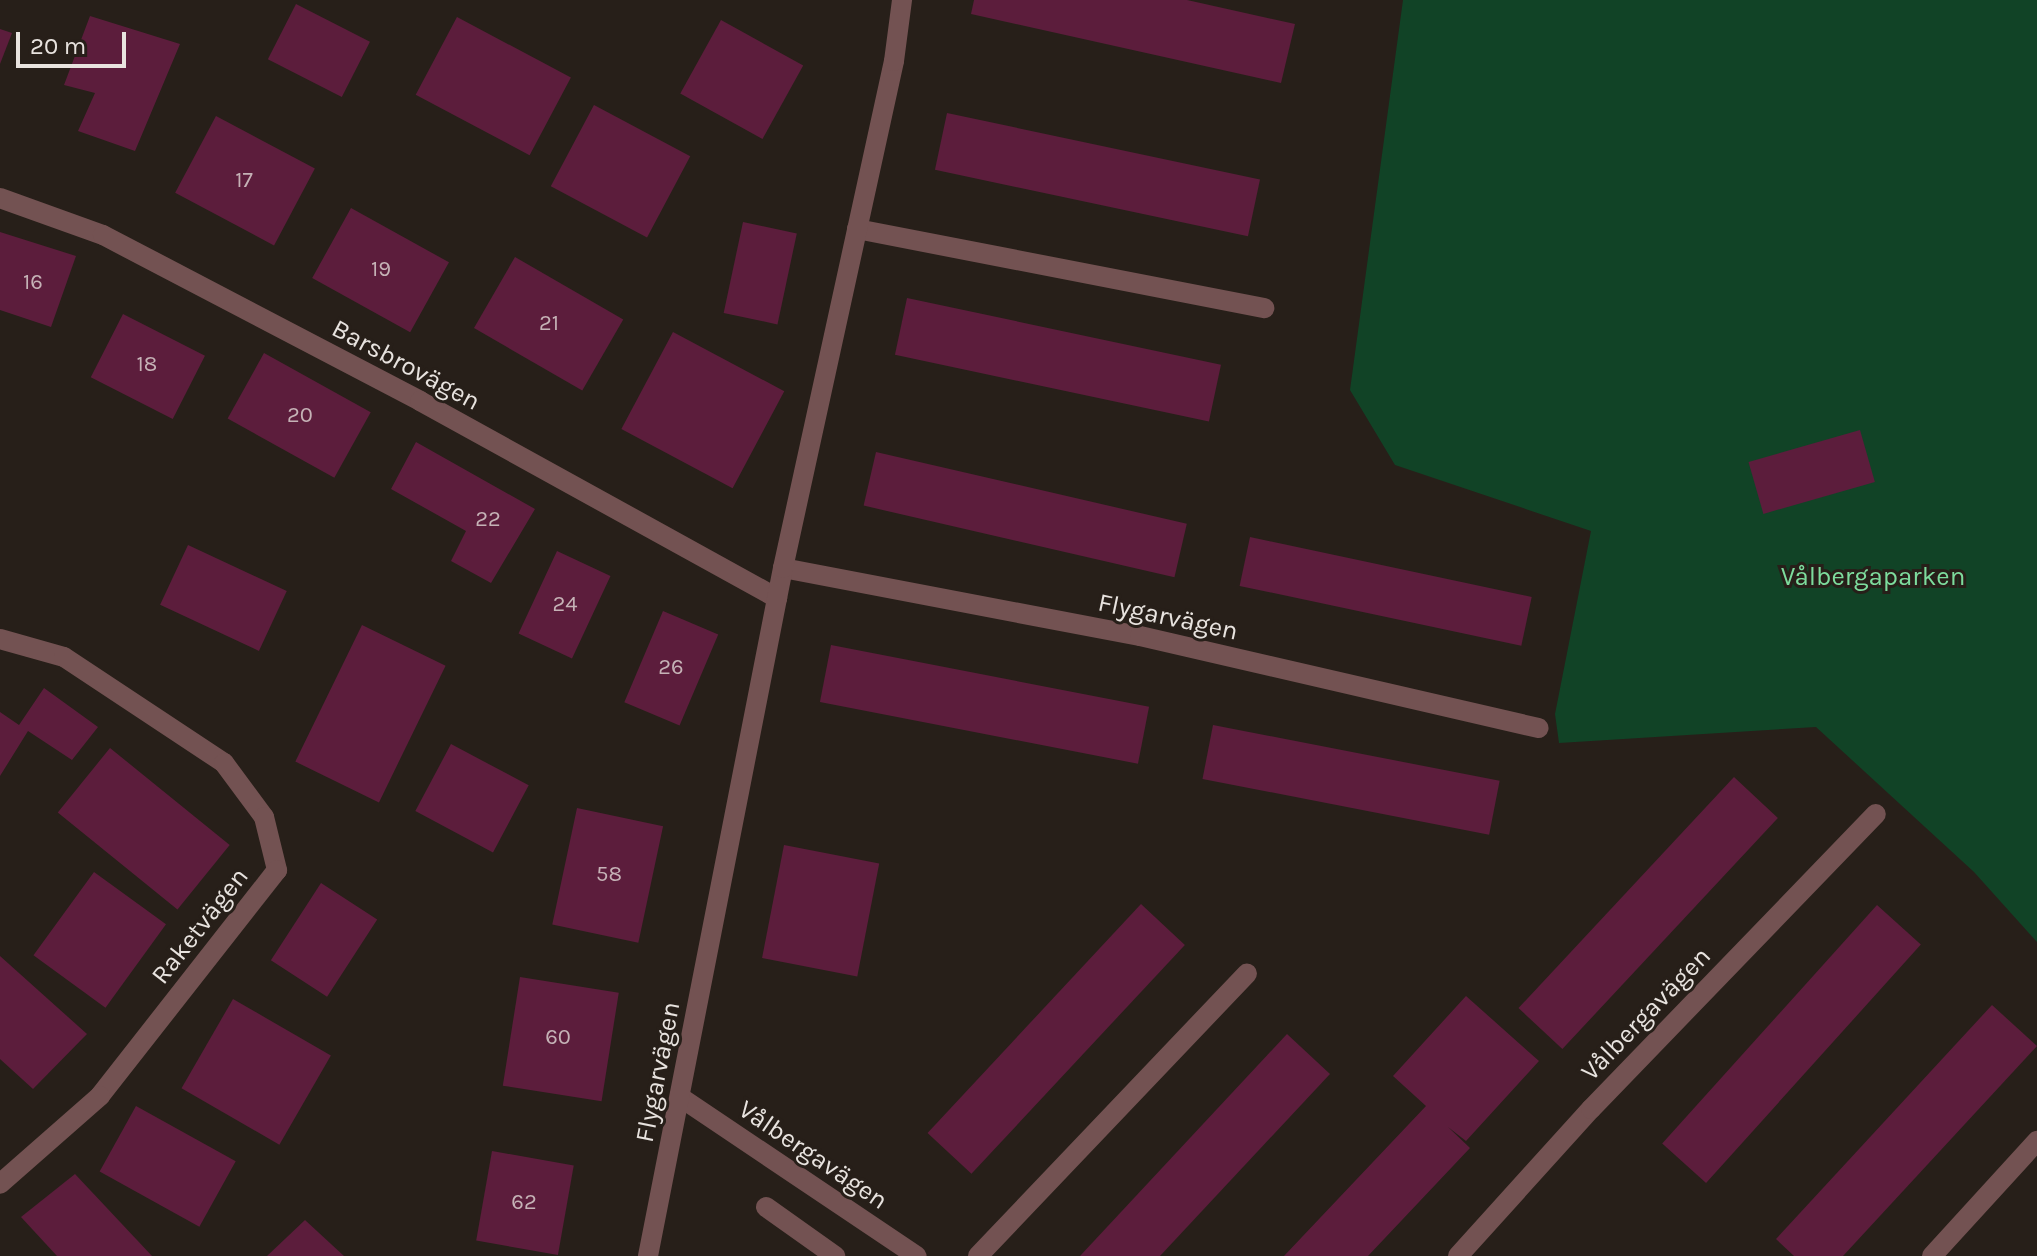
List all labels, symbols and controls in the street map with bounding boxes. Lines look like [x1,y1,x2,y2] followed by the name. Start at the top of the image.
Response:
[20,16,130,66] scale bar
[30,32,86,60] text: 20 m
[235,168,253,194] house number: 17
[371,257,391,283] house number: 19
[23,270,43,296] house number: 16
[539,311,559,337] house number: 21
[326,313,486,417] street label: Barsbrovägen
[137,352,157,378] house number: 18
[287,403,313,429] house number: 20
[475,507,501,533] house number: 22
[1781,561,1965,593] park label: Vålbergaparken
[1095,587,1241,647] street label: Flygarvägen
[552,592,578,618] house number: 24
[658,655,684,681] house number: 26
[145,862,255,990] street label: Raketvägen
[596,862,622,888] house number: 58
[1575,941,1717,1087] street label: Vålbergavägen
[629,999,687,1145] street label: Flygarvägen
[545,1025,571,1051] house number: 60
[732,1094,894,1216] street label: Vålbergavägen
[511,1190,537,1216] house number: 62

